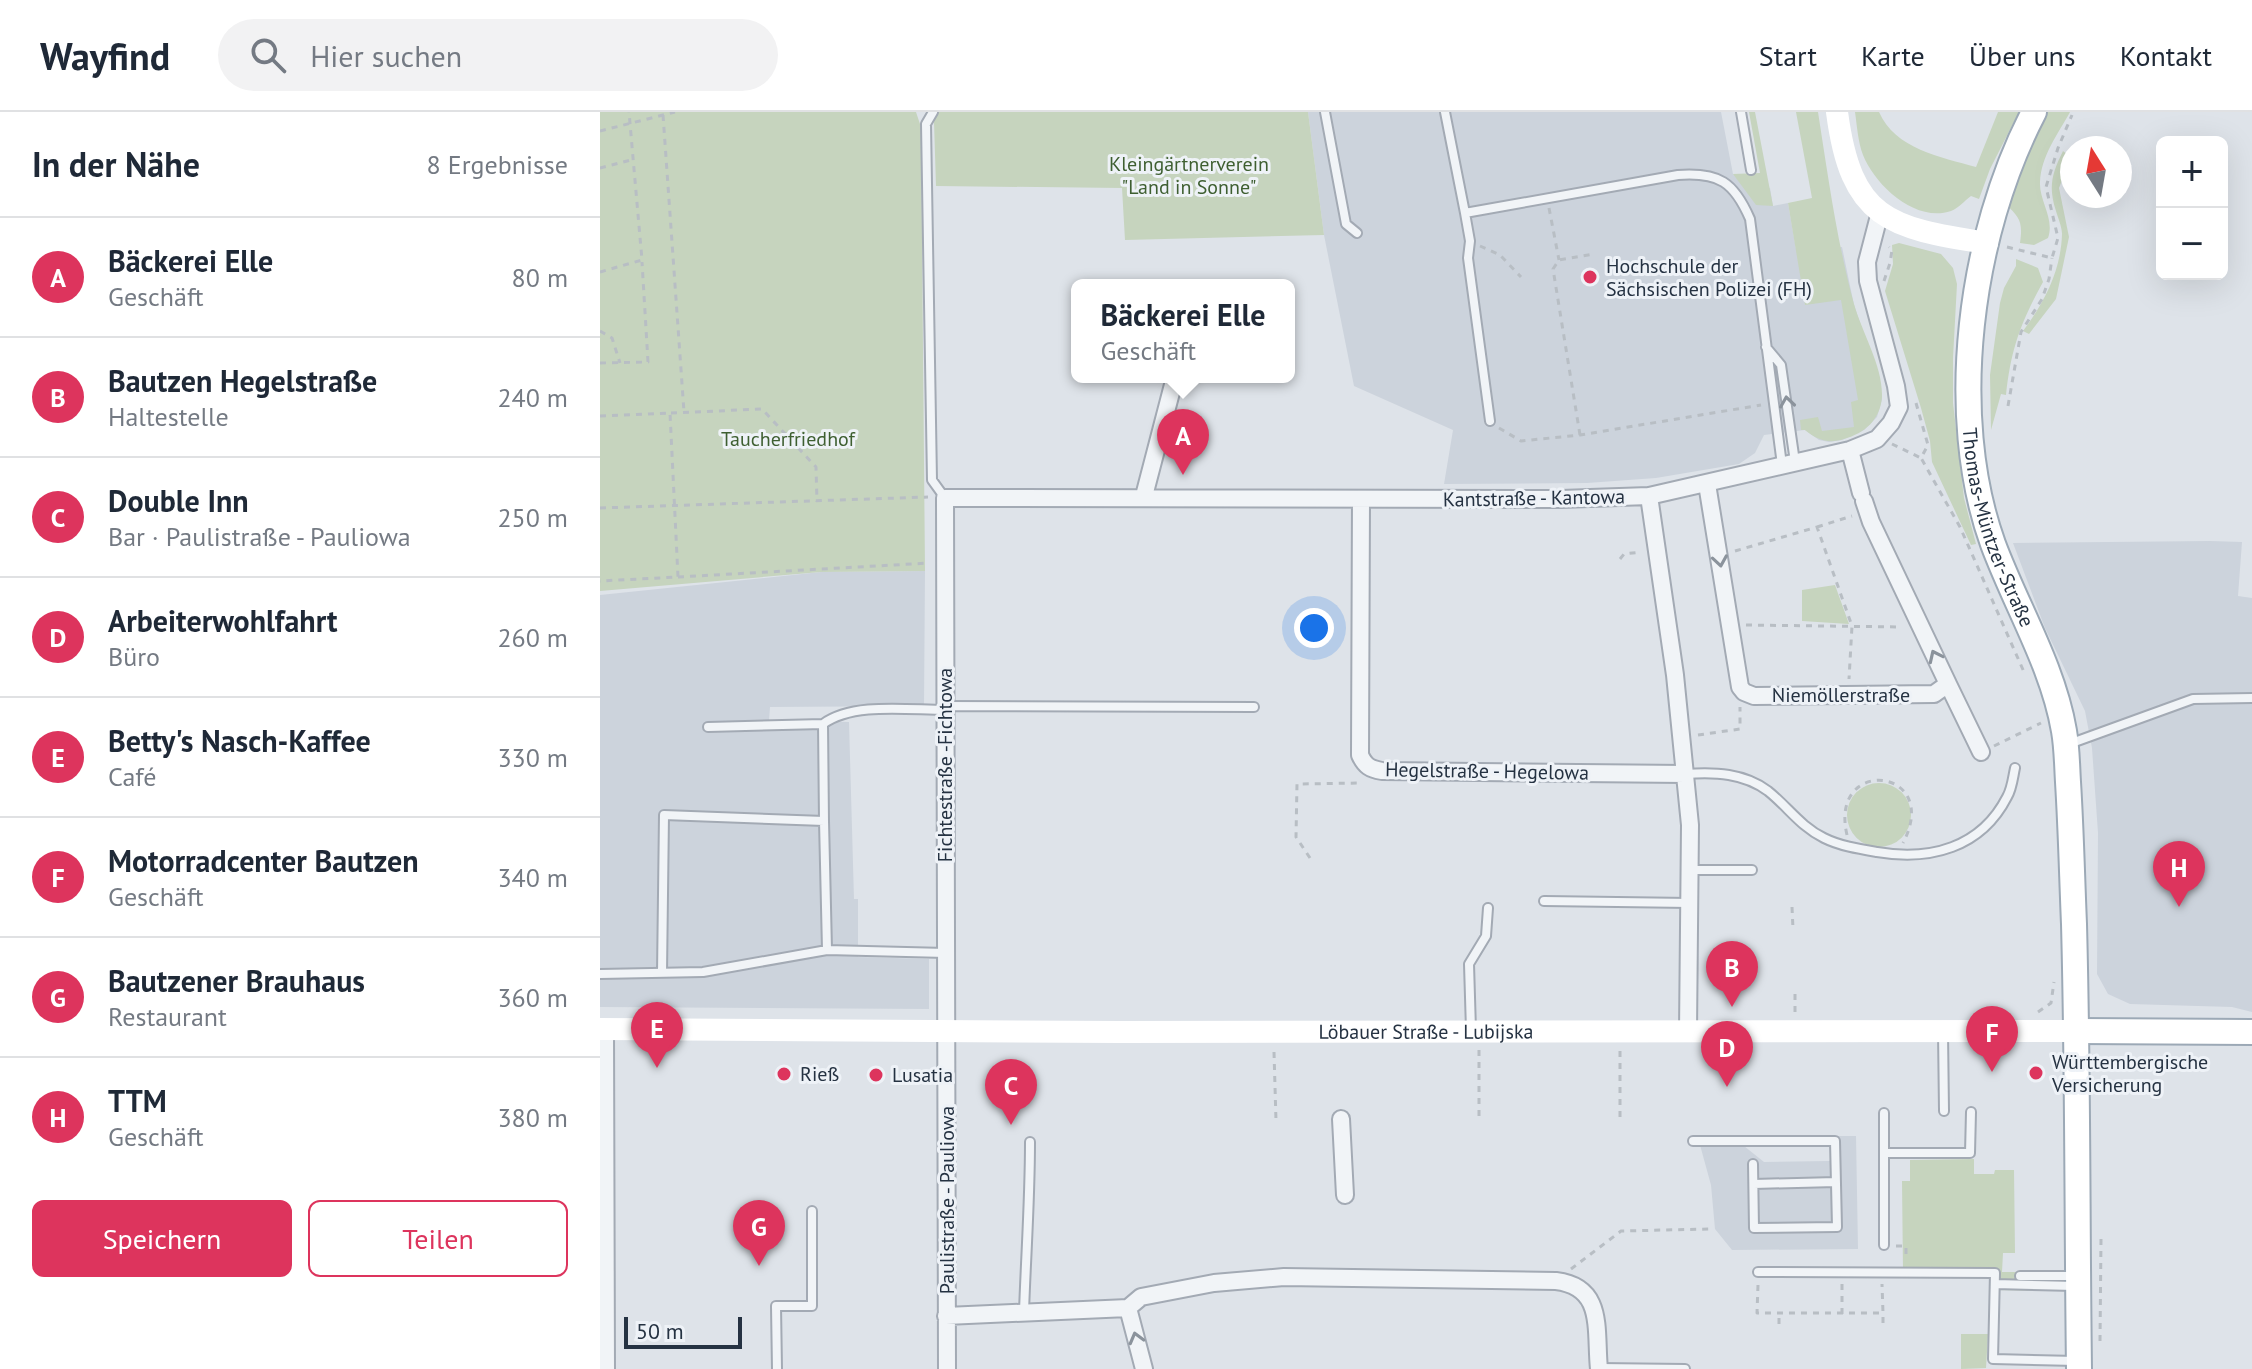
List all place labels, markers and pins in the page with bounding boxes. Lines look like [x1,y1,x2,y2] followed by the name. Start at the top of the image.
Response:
[1606,253,1812,302] place label: Hochschule der Sächsischen Polizei (FH)
[1581,268,1599,286] marker: Hochschule der Sächsischen Polizei (FH)
[1157,409,1209,475] pin: A
[2153,841,2205,907] pin: H
[1706,941,1758,1007] pin: B
[631,1002,683,1068] pin: E
[1966,1006,2018,1072] pin: F
[1701,1021,1753,1087] pin: D
[2051,1049,2208,1098] place label: Württembergische Versicherung
[985,1059,1037,1125] pin: C
[800,1061,839,1087] place label: Rieß
[892,1062,953,1088] place label: Lusatia
[2027,1064,2045,1082] marker: Württembergische Versicherung
[775,1065,793,1083] marker: Rieß
[867,1066,885,1084] marker: Lusatia
[733,1200,785,1266] pin: G

